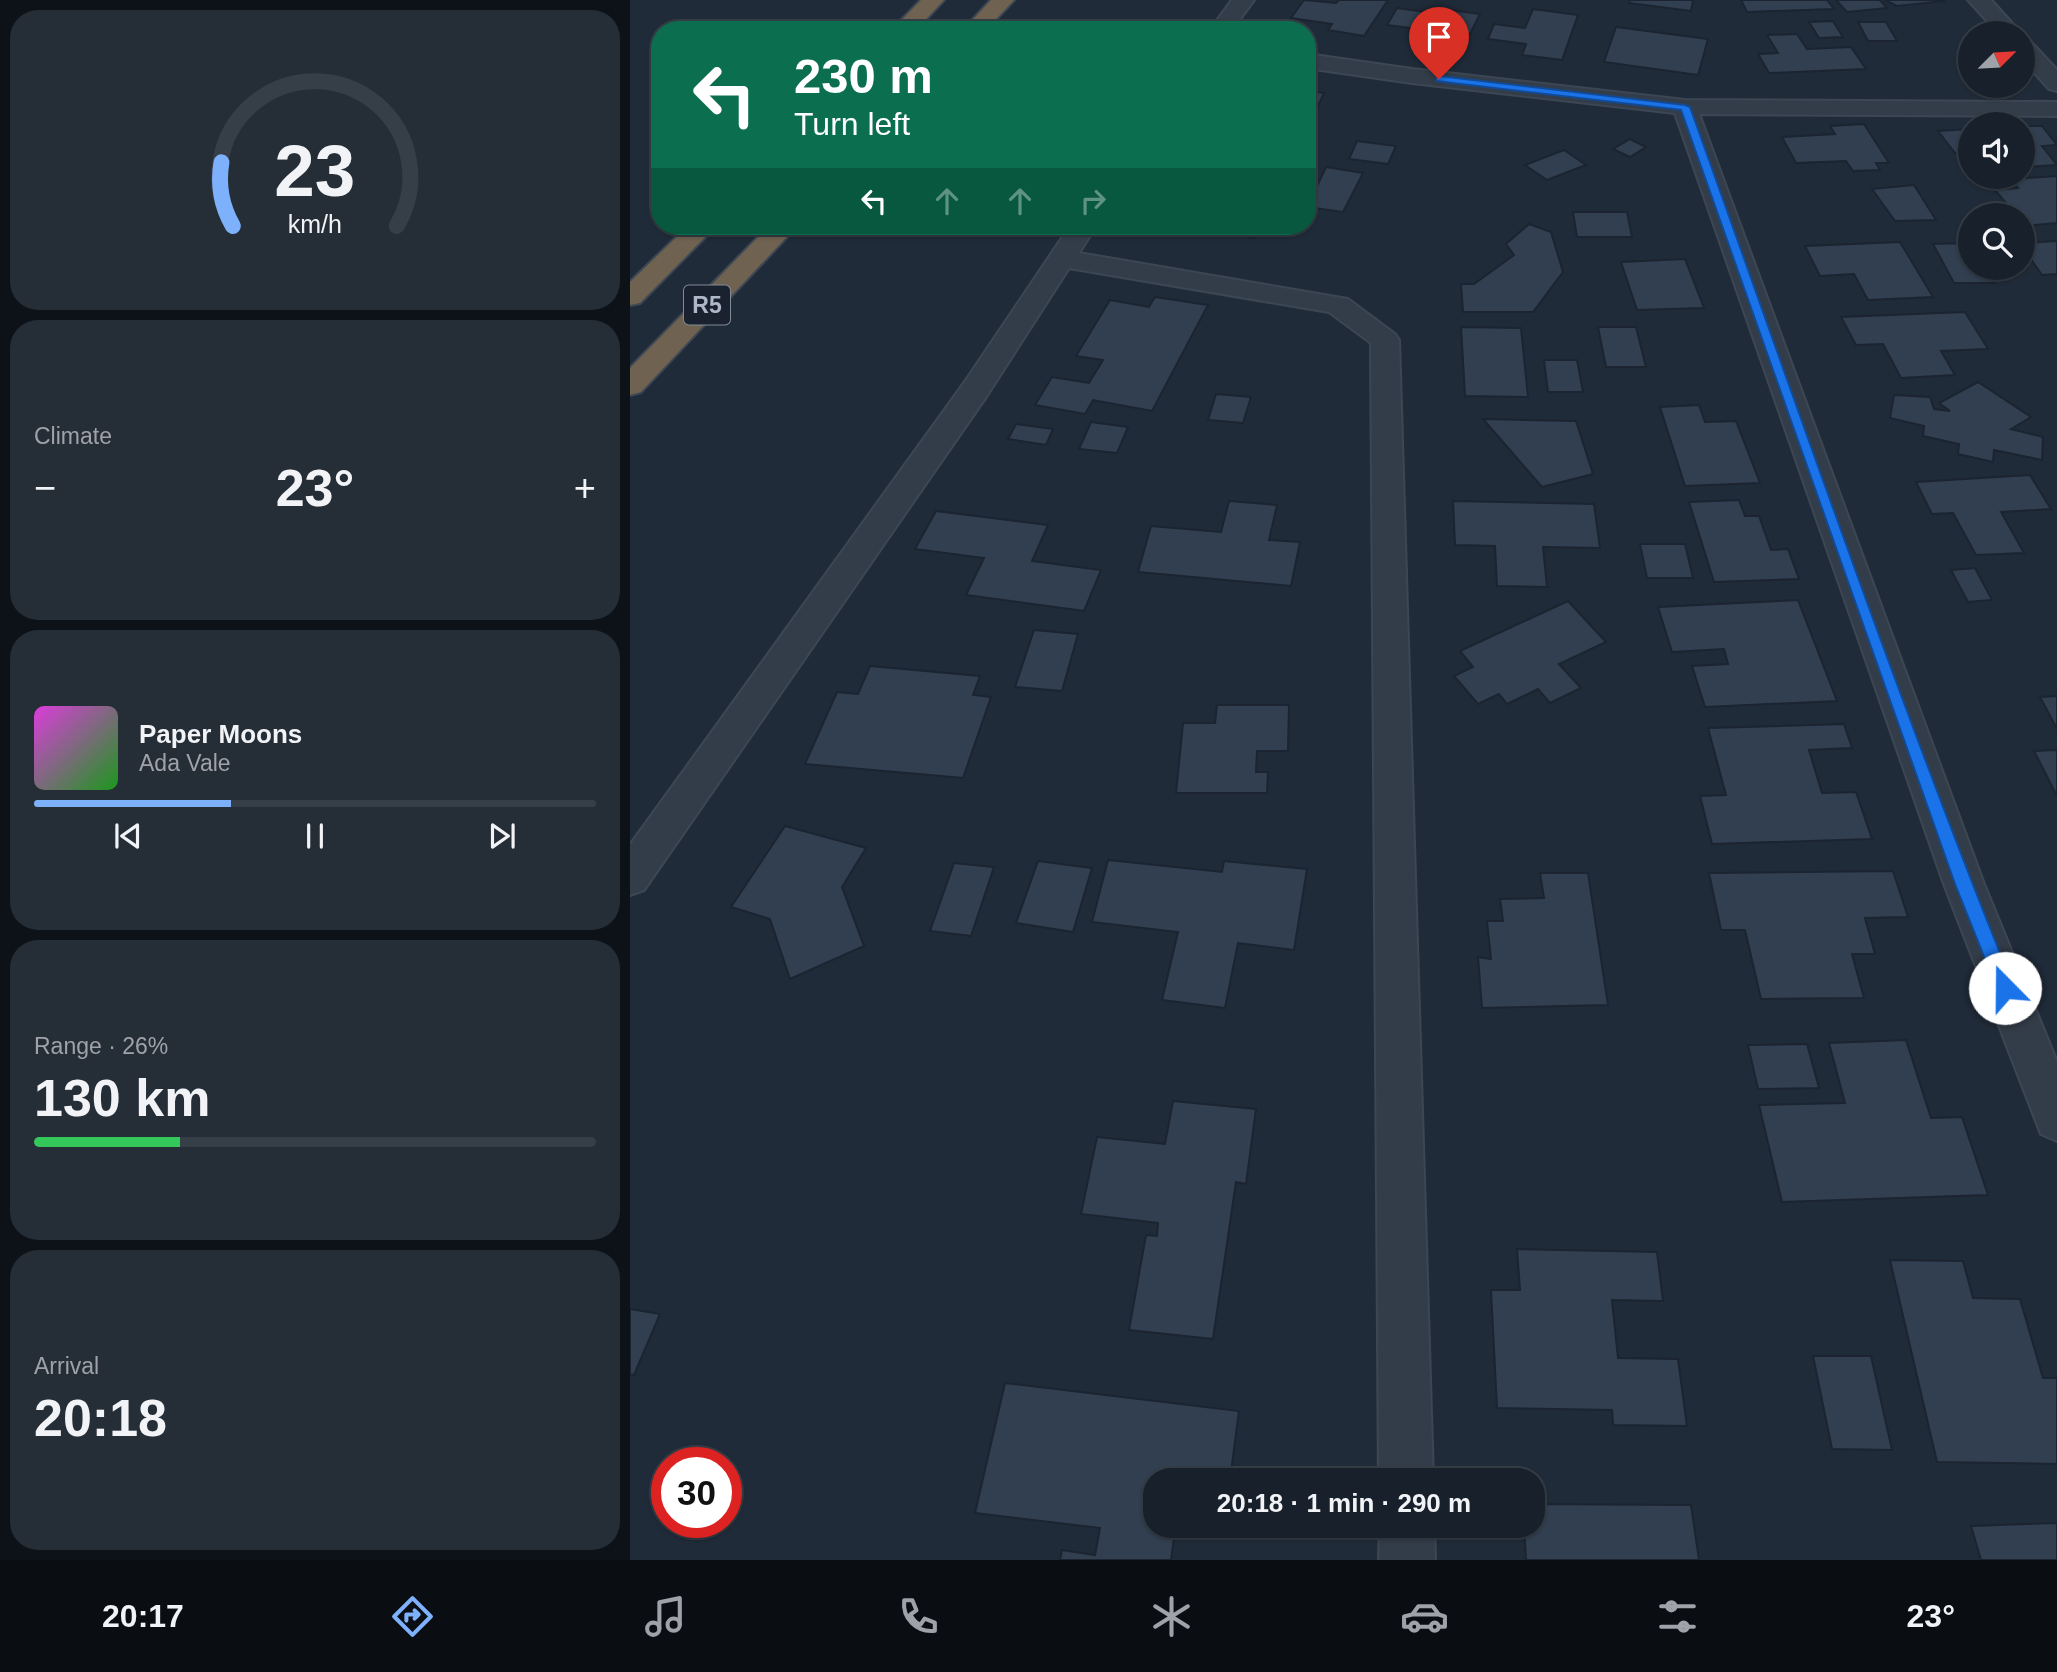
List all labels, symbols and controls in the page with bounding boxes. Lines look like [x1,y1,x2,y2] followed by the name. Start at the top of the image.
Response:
[1409,7,1469,79] pin
[1420,18,1458,56] icon: arrive
[1958,21,2035,98] north arrow
[1958,21,2035,280] map controls
[679,49,770,140] icon: left
[794,49,933,103] text: 230 m
[794,106,910,142] text: Turn left
[1958,112,2035,189] button: sound
[275,130,355,211] text: 23
[855,182,893,220] icon: left
[928,182,966,220] icon: ahead
[1001,182,1039,220] icon: ahead
[1074,182,1112,220] icon: right
[1958,203,2035,280] button: search
[288,210,342,238] text: km/h
[684,286,730,324] road number: R5
[34,423,112,449] text: Climate
[276,459,354,517] text: 23°
[34,467,56,509] text: −
[574,467,596,509] text: +
[139,719,302,749] text: Paper Moons
[139,750,231,776] text: Ada Vale
[109,817,147,855] icon: previous
[296,817,334,855] icon: pause
[483,817,521,855] icon: next
[1968,951,2042,1025] position arrow
[34,1033,168,1059] text: Range · 26%
[34,1069,210,1127] text: 130 km
[34,1353,99,1379] text: Arrival
[34,1389,167,1447] text: 20:18
[651,1447,742,1538] speed limit sign: 30
[1217,1488,1471,1518] text: 20:18 · 1 min · 290 m
[388,1592,437,1641] icon: directions
[641,1592,690,1641] icon: music
[894,1592,943,1641] icon: phone
[1147,1592,1196,1641] icon: climate
[1400,1592,1449,1641] icon: car
[1653,1592,1702,1641] icon: filters
[102,1598,184,1634] text: 20:17
[1907,1598,1955,1634] text: 23°

